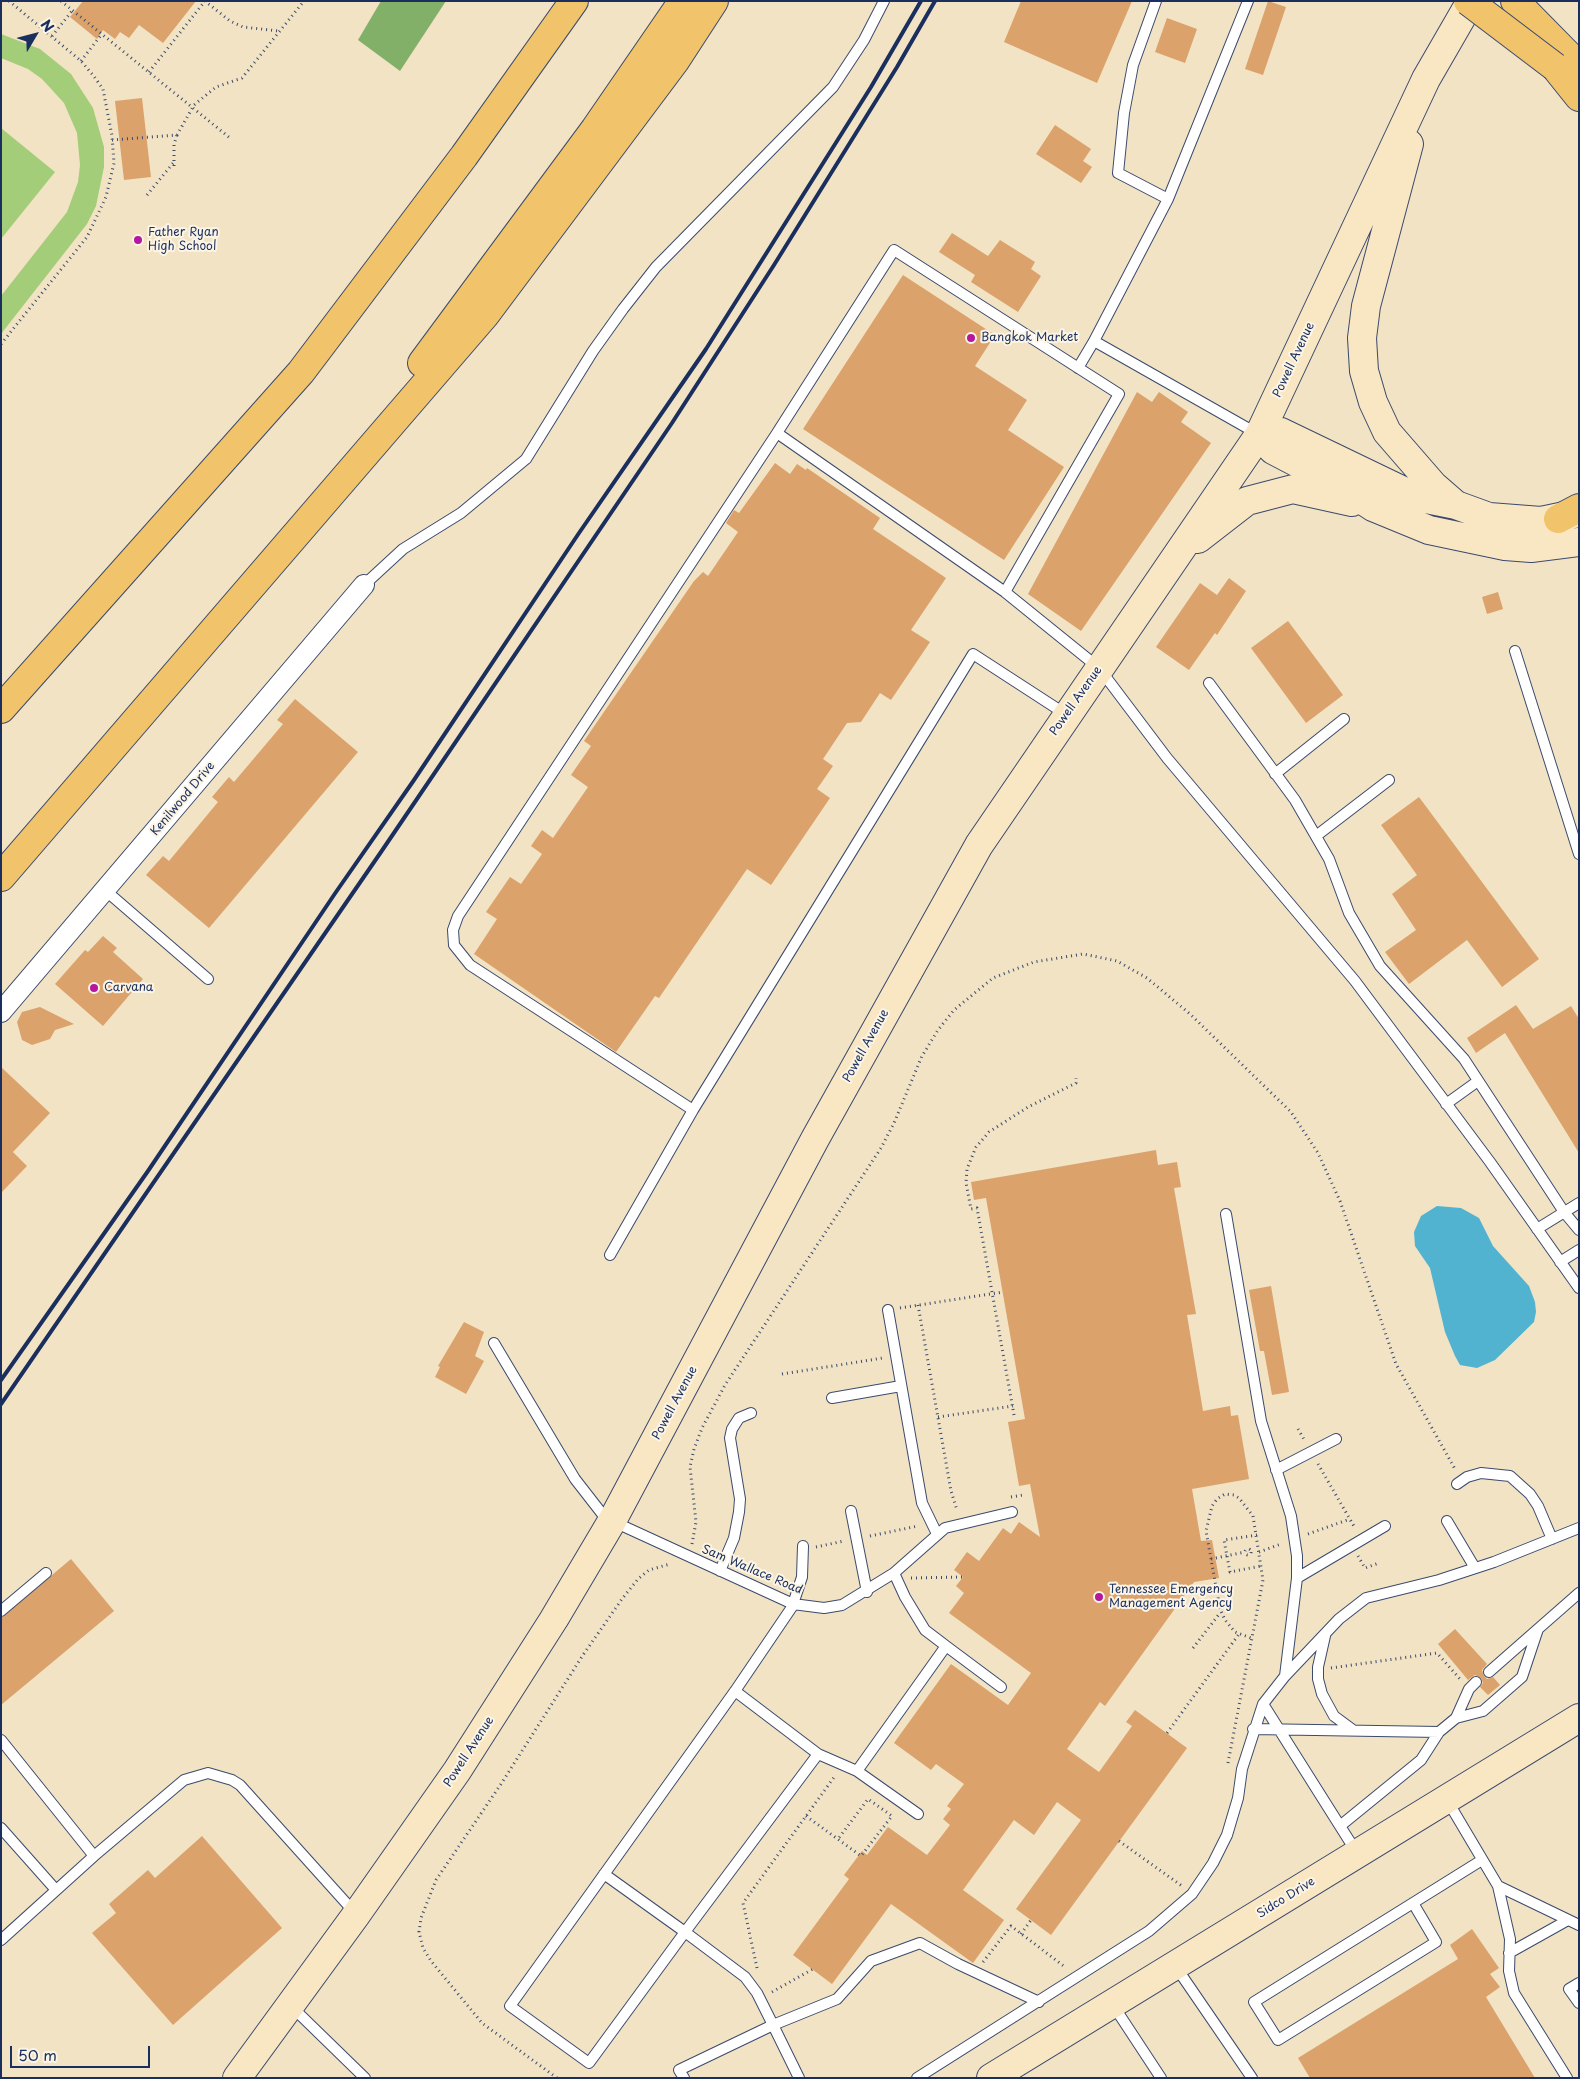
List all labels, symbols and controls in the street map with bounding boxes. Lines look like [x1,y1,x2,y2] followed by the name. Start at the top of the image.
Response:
[10,10,60,60] north arrow
[36,15,59,36] text: N
[148,226,219,254] place label: Father Ryan High School
[132,234,144,246] marker: Father Ryan High School
[1270,320,1318,400] street label: Powell Avenue
[981,331,1078,345] place label: Bangkok Market
[965,332,977,344] marker: Bangkok Market
[1047,664,1105,738] street label: Powell Avenue
[148,759,218,839] street label: Kenilwood Drive
[104,981,153,995] place label: Carvana
[88,982,100,994] marker: Carvana
[840,1007,892,1085] street label: Powell Avenue
[650,1364,700,1442] street label: Powell Avenue
[700,1542,804,1598] street label: Sam Wallace Road
[1109,1583,1233,1611] place label: Tennessee Emergency Management Agency
[1093,1591,1105,1603] marker: Tennessee Emergency Management Agency
[441,1714,497,1790] street label: Powell Avenue
[1254,1874,1318,1922] street label: Sidco Drive
[12,2036,152,2068] scale bar
[18,2043,57,2066] text: 50 m

